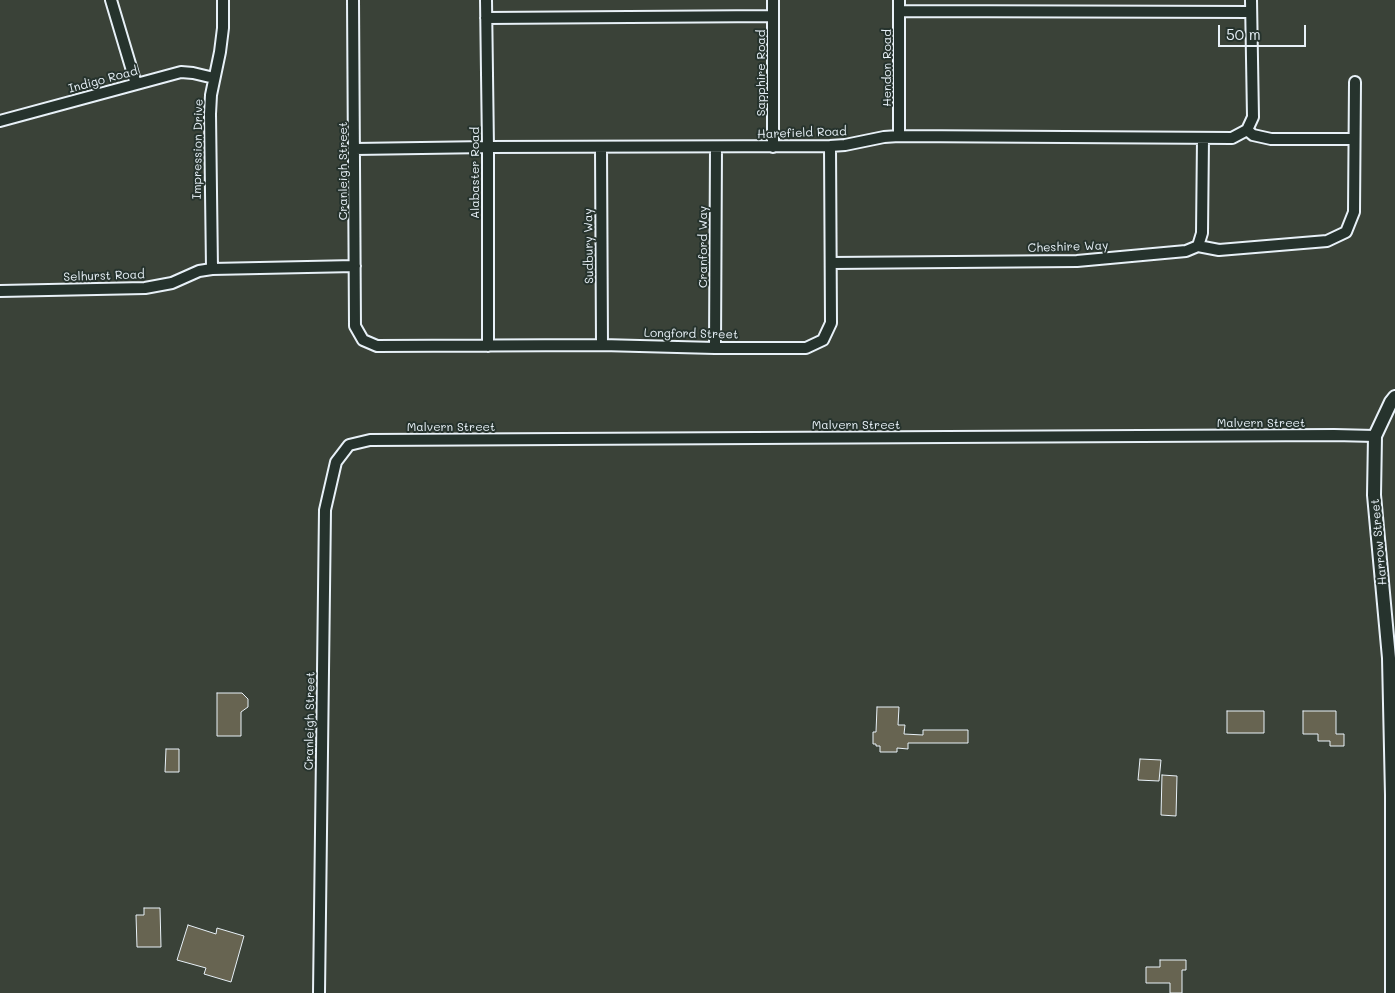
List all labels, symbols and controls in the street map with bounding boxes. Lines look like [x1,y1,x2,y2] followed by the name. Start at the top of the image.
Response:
[1220,15,1308,47] scale bar
[1226,24,1261,44] text: 50 m
[880,29,894,107] street label: Hendon Road
[754,30,768,116] street label: Sapphire Road
[67,64,139,96] street label: Indigo Road
[190,99,206,199] street label: Impression Drive
[336,122,350,220] street label: Cranleigh Street
[757,124,847,142] street label: Harefield Road
[468,127,482,219] street label: Alabaster Road
[696,206,710,288] street label: Cranford Way
[581,208,597,284] street label: Sudbury Way
[1027,238,1109,256] street label: Cheshire Way
[63,267,145,285] street label: Selhurst Road
[644,326,738,342] street label: Longford Street
[1217,416,1305,430] street label: Malvern Street
[812,418,900,432] street label: Malvern Street
[407,420,495,434] street label: Malvern Street
[1368,498,1390,586] street label: Harrow Street
[302,672,318,770] street label: Cranleigh Street

